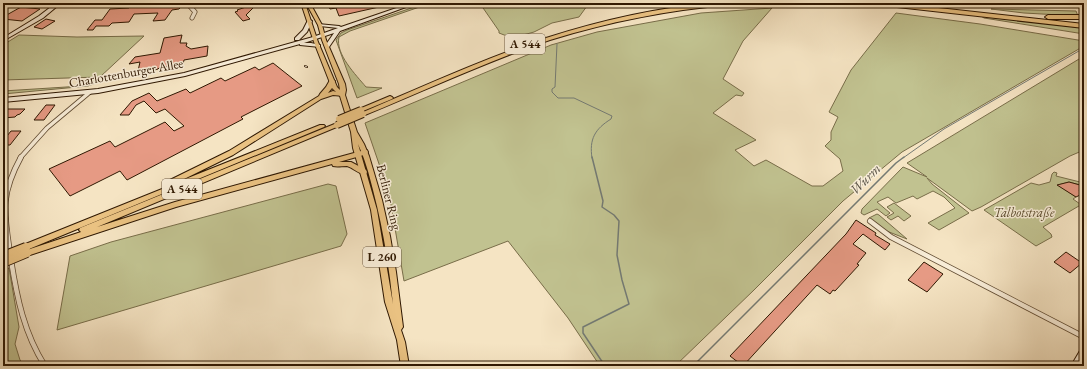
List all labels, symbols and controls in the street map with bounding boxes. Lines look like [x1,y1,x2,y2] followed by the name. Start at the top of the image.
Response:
[505,34,545,54] road number: A 544
[67,55,185,91] street label: Charlottenburger Allee
[846,160,884,198] water label: Wurm
[373,162,405,232] street label: Berliner Ring
[162,179,202,199] road number: A 544
[994,204,1055,221] park label: Talbotstraße
[363,247,401,267] road number: L 260

